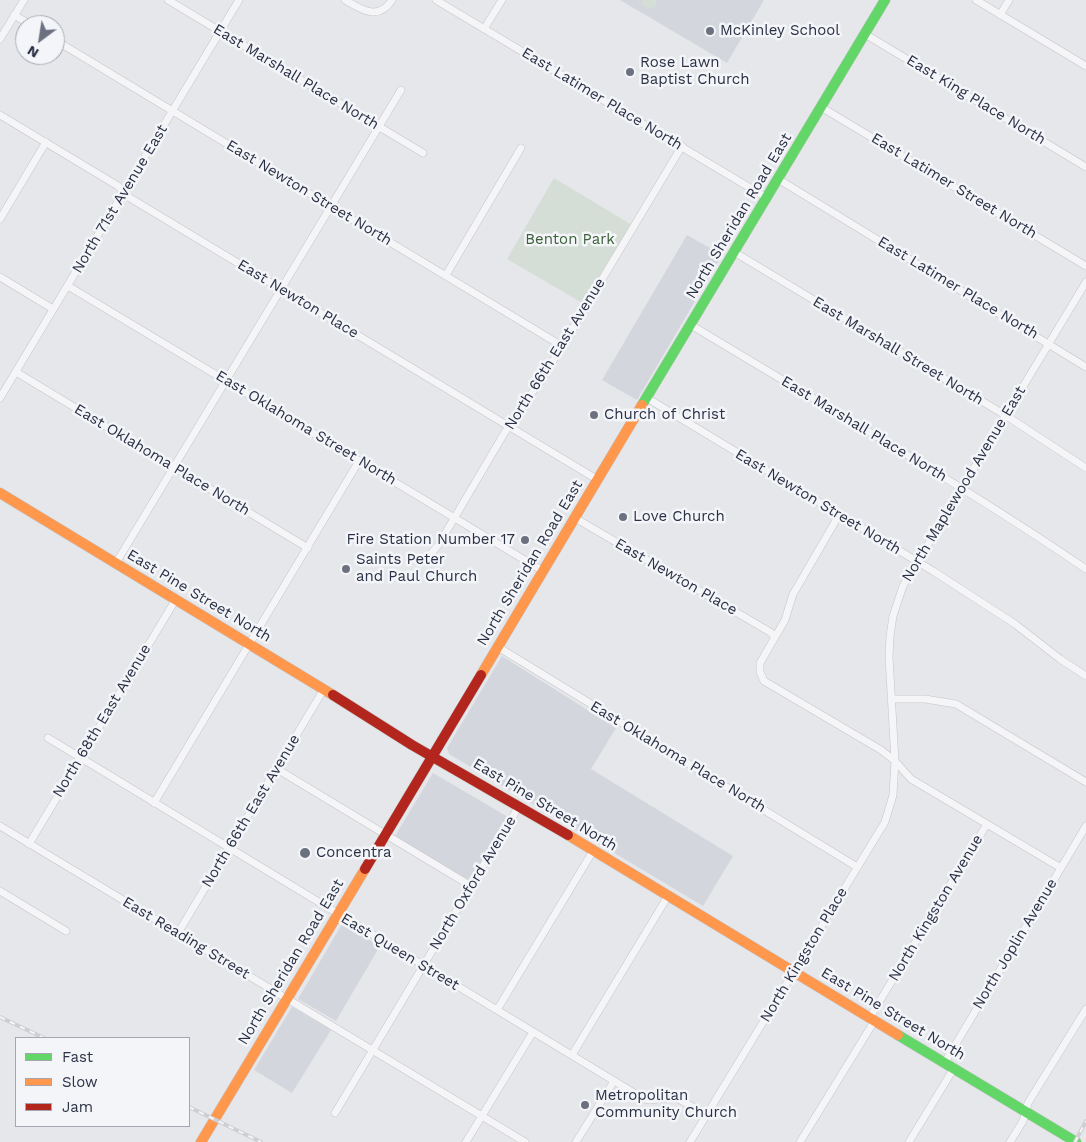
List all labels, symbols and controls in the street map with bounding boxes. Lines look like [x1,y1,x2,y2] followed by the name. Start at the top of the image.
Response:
[15,15,65,65] north arrow
[210,20,382,134] street label: East Marshall Place North
[720,22,840,40] place label: McKinley School
[704,25,716,37] marker: McKinley School
[24,42,41,62] text: N
[518,44,686,154] street label: East Latimer Place North
[903,51,1049,149] street label: East King Place North
[640,54,750,89] place label: Rose Lawn Baptist Church
[624,66,636,78] marker: Rose Lawn Baptist Church
[68,121,172,277] street label: North 71st Avenue East
[868,129,1040,243] street label: East Latimer Street North
[682,130,796,302] street label: North Sheridan Road East
[223,136,395,250] street label: East Newton Street North
[525,231,615,249] park label: Benton Park
[874,233,1042,343] street label: East Latimer Place North
[234,256,362,342] street label: East Newton Place
[501,275,609,433] street label: North 66th East Avenue
[809,293,987,409] street label: East Marshall Street North
[212,367,400,489] street label: East Oklahoma Street North
[778,372,950,486] street label: East Marshall Place North
[898,383,1030,585] street label: North Maplewood Avenue East
[71,400,253,520] street label: East Oklahoma Place North
[604,406,725,424] place label: Church of Christ
[588,409,600,421] marker: Church of Christ
[732,445,904,559] street label: East Newton Street North
[473,477,587,649] street label: North Sheridan Road East
[633,508,725,526] place label: Love Church
[617,511,629,523] marker: Love Church
[346,531,515,549] place label: Fire Station Number 17
[519,534,531,546] marker: Fire Station Number 17
[612,535,740,619] street label: East Newton Place
[124,546,274,646] street label: East Pine Street North
[356,551,477,586] place label: Saints Peter and Paul Church
[340,563,352,575] marker: Saints Peter and Paul Church
[49,641,155,801] street label: North 68th East Avenue
[587,697,769,817] street label: East Oklahoma Place North
[198,731,304,891] street label: North 66th East Avenue
[470,755,620,855] street label: East Pine Street North
[426,813,520,953] street label: North Oxford Avenue
[885,831,987,985] street label: North Kingston Avenue
[316,844,391,862] place label: Concentra
[298,846,312,860] marker: Concentra
[969,875,1061,1013] street label: North Joplin Avenue
[234,876,348,1048] street label: North Sheridan Road East
[757,884,851,1026] street label: North Kingston Place
[119,893,253,983] street label: East Reading Street
[338,910,462,994] street label: East Queen Street
[818,964,968,1064] street label: East Pine Street North
[15,1037,190,1127] legend
[62,1048,93,1066] text: Fast
[62,1073,98,1091] text: Slow
[595,1087,737,1122] place label: Metropolitan Community Church
[62,1098,93,1116] text: Jam
[579,1099,591,1111] marker: Metropolitan Community Church

